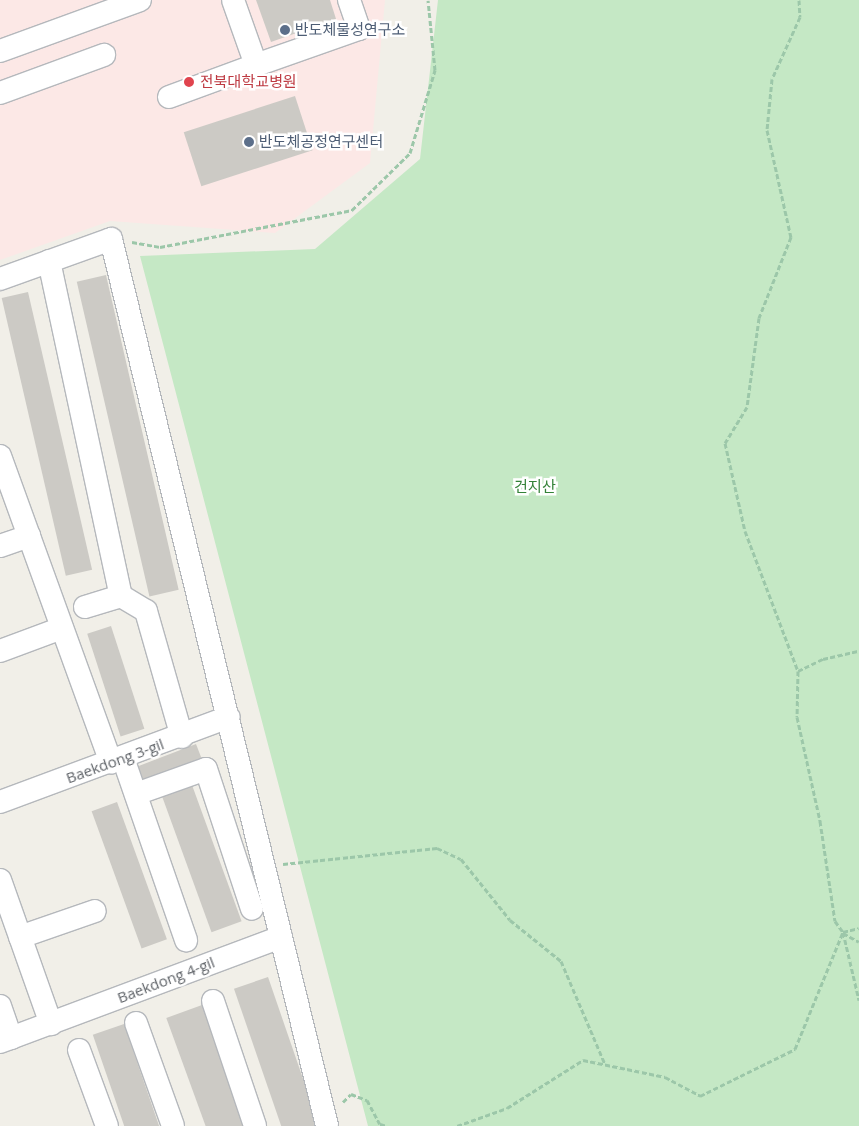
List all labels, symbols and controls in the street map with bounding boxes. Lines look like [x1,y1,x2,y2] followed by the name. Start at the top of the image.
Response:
[295,21,405,39] place label: 반도체물성연구소
[279,24,291,36] marker: 반도체물성연구소
[200,73,297,91] place label: 전북대학교병원
[182,75,196,89] marker: 전북대학교병원
[259,133,383,151] place label: 반도체공정연구센터
[243,136,255,148] marker: 반도체공정연구센터
[514,478,556,496] park label: 건지산
[64,735,166,787] street label: Baekdong 3-gil
[115,953,217,1007] street label: Baekdong 4-gil

